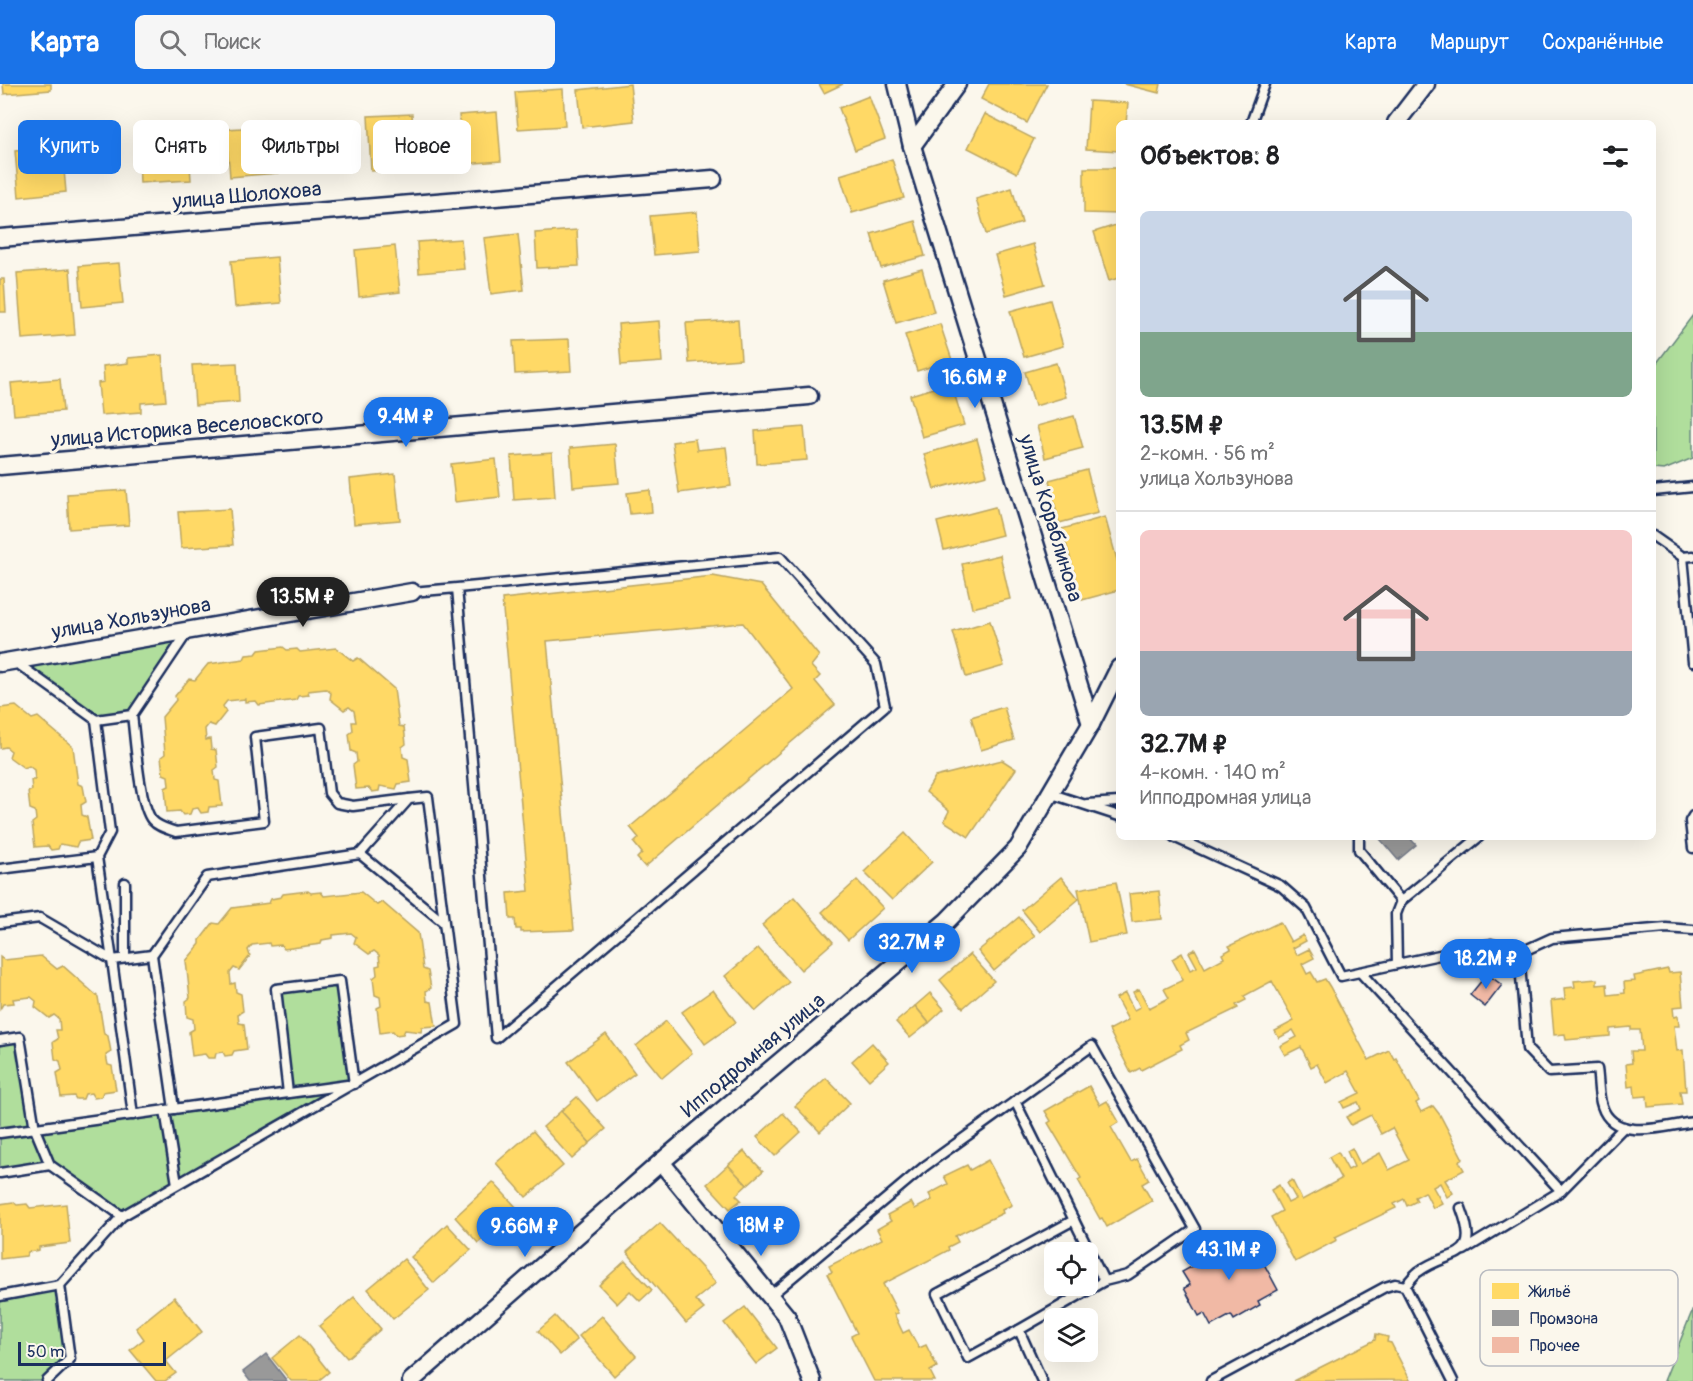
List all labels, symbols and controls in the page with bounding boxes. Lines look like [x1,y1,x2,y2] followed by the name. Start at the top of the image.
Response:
[135,15,555,69] search box
[30,25,99,60] text: Карта
[156,26,189,59] icon: search
[204,28,262,56] text: Поиск
[1345,29,1397,56] text: Карта
[1430,29,1509,56] text: Маршрут
[1542,29,1663,56] text: Сохранённые
[18,120,121,174] chip: Купить
[133,120,229,174] chip: Снять
[241,120,361,174] chip: Фильтры
[373,120,471,174] chip: Новое
[1140,140,1279,172] text: Объектов: 8
[1599,140,1632,173] icon: filters
[170,176,323,216] street label: улица Шолохова
[1332,250,1440,358] icon: home
[920,358,1030,409] pin: 16.6M ₽
[942,365,1008,390] text: 16.6M ₽
[357,397,455,448] pin: 9.4M ₽
[49,403,324,454] street label: улица Историка Веселовского
[377,404,435,429] text: 9.4M ₽
[1140,409,1224,441] text: 13.5M ₽
[1012,430,1089,605] street label: улица Кораблинова
[1140,441,1275,466] text: 2-комн. · 56 m²
[1140,466,1293,491] text: улица Хользунова
[1332,569,1440,677] icon: home
[248,577,358,628] pin: 13.5M ₽
[271,584,335,609] text: 13.5M ₽
[48,591,213,646] street label: улица Хользунова
[1140,728,1228,760] text: 32.7M ₽
[1140,760,1286,785] text: 4-комн. · 140 m²
[1140,785,1311,810] text: Ипподромная улица
[857,923,967,974] pin: 32.7M ₽
[878,930,946,955] text: 32.7M ₽
[1431,939,1541,990] pin: 18.2M ₽
[1454,946,1518,971] text: 18.2M ₽
[676,987,831,1124] street label: Ипподромная улица
[719,1206,803,1257] pin: 18M ₽
[470,1207,580,1258] pin: 9.66M ₽
[737,1213,785,1238] text: 18M ₽
[491,1214,559,1239] text: 9.66M ₽
[1174,1230,1284,1281] pin: 43.1M ₽
[1196,1237,1262,1262] text: 43.1M ₽
[1044,1242,1098,1362] map controls
[1044,1242,1098,1296] button: locate
[1480,1270,1678,1366] legend
[1527,1282,1571,1302] text: Жильё
[1044,1308,1098,1362] button: layers
[1530,1309,1598,1329] text: Промзона
[1530,1336,1580,1356] text: Прочее
[18,1339,166,1366] scale bar
[27,1342,64,1362] text: 50 m

